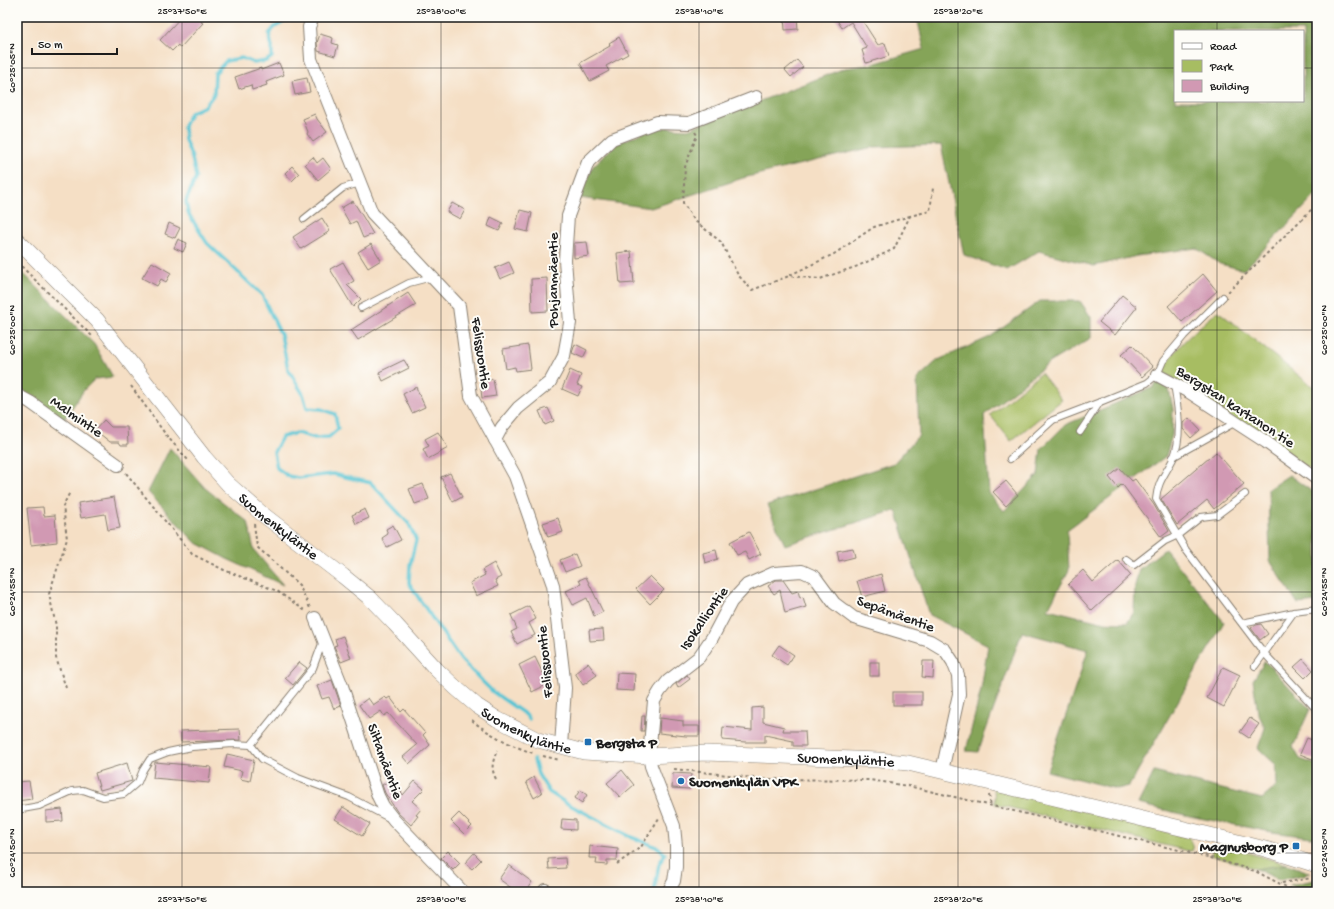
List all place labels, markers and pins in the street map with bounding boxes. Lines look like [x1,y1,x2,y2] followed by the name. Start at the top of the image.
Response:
[595,735,658,753] place label: Bergsta P
[583,737,593,747] marker: Bergsta P
[689,774,799,792] place label: Suomenkylän VPK
[676,776,686,786] marker: Suomenkylän VPK
[1200,839,1289,857] place label: Magnusborg P
[1291,841,1301,851] marker: Magnusborg P

